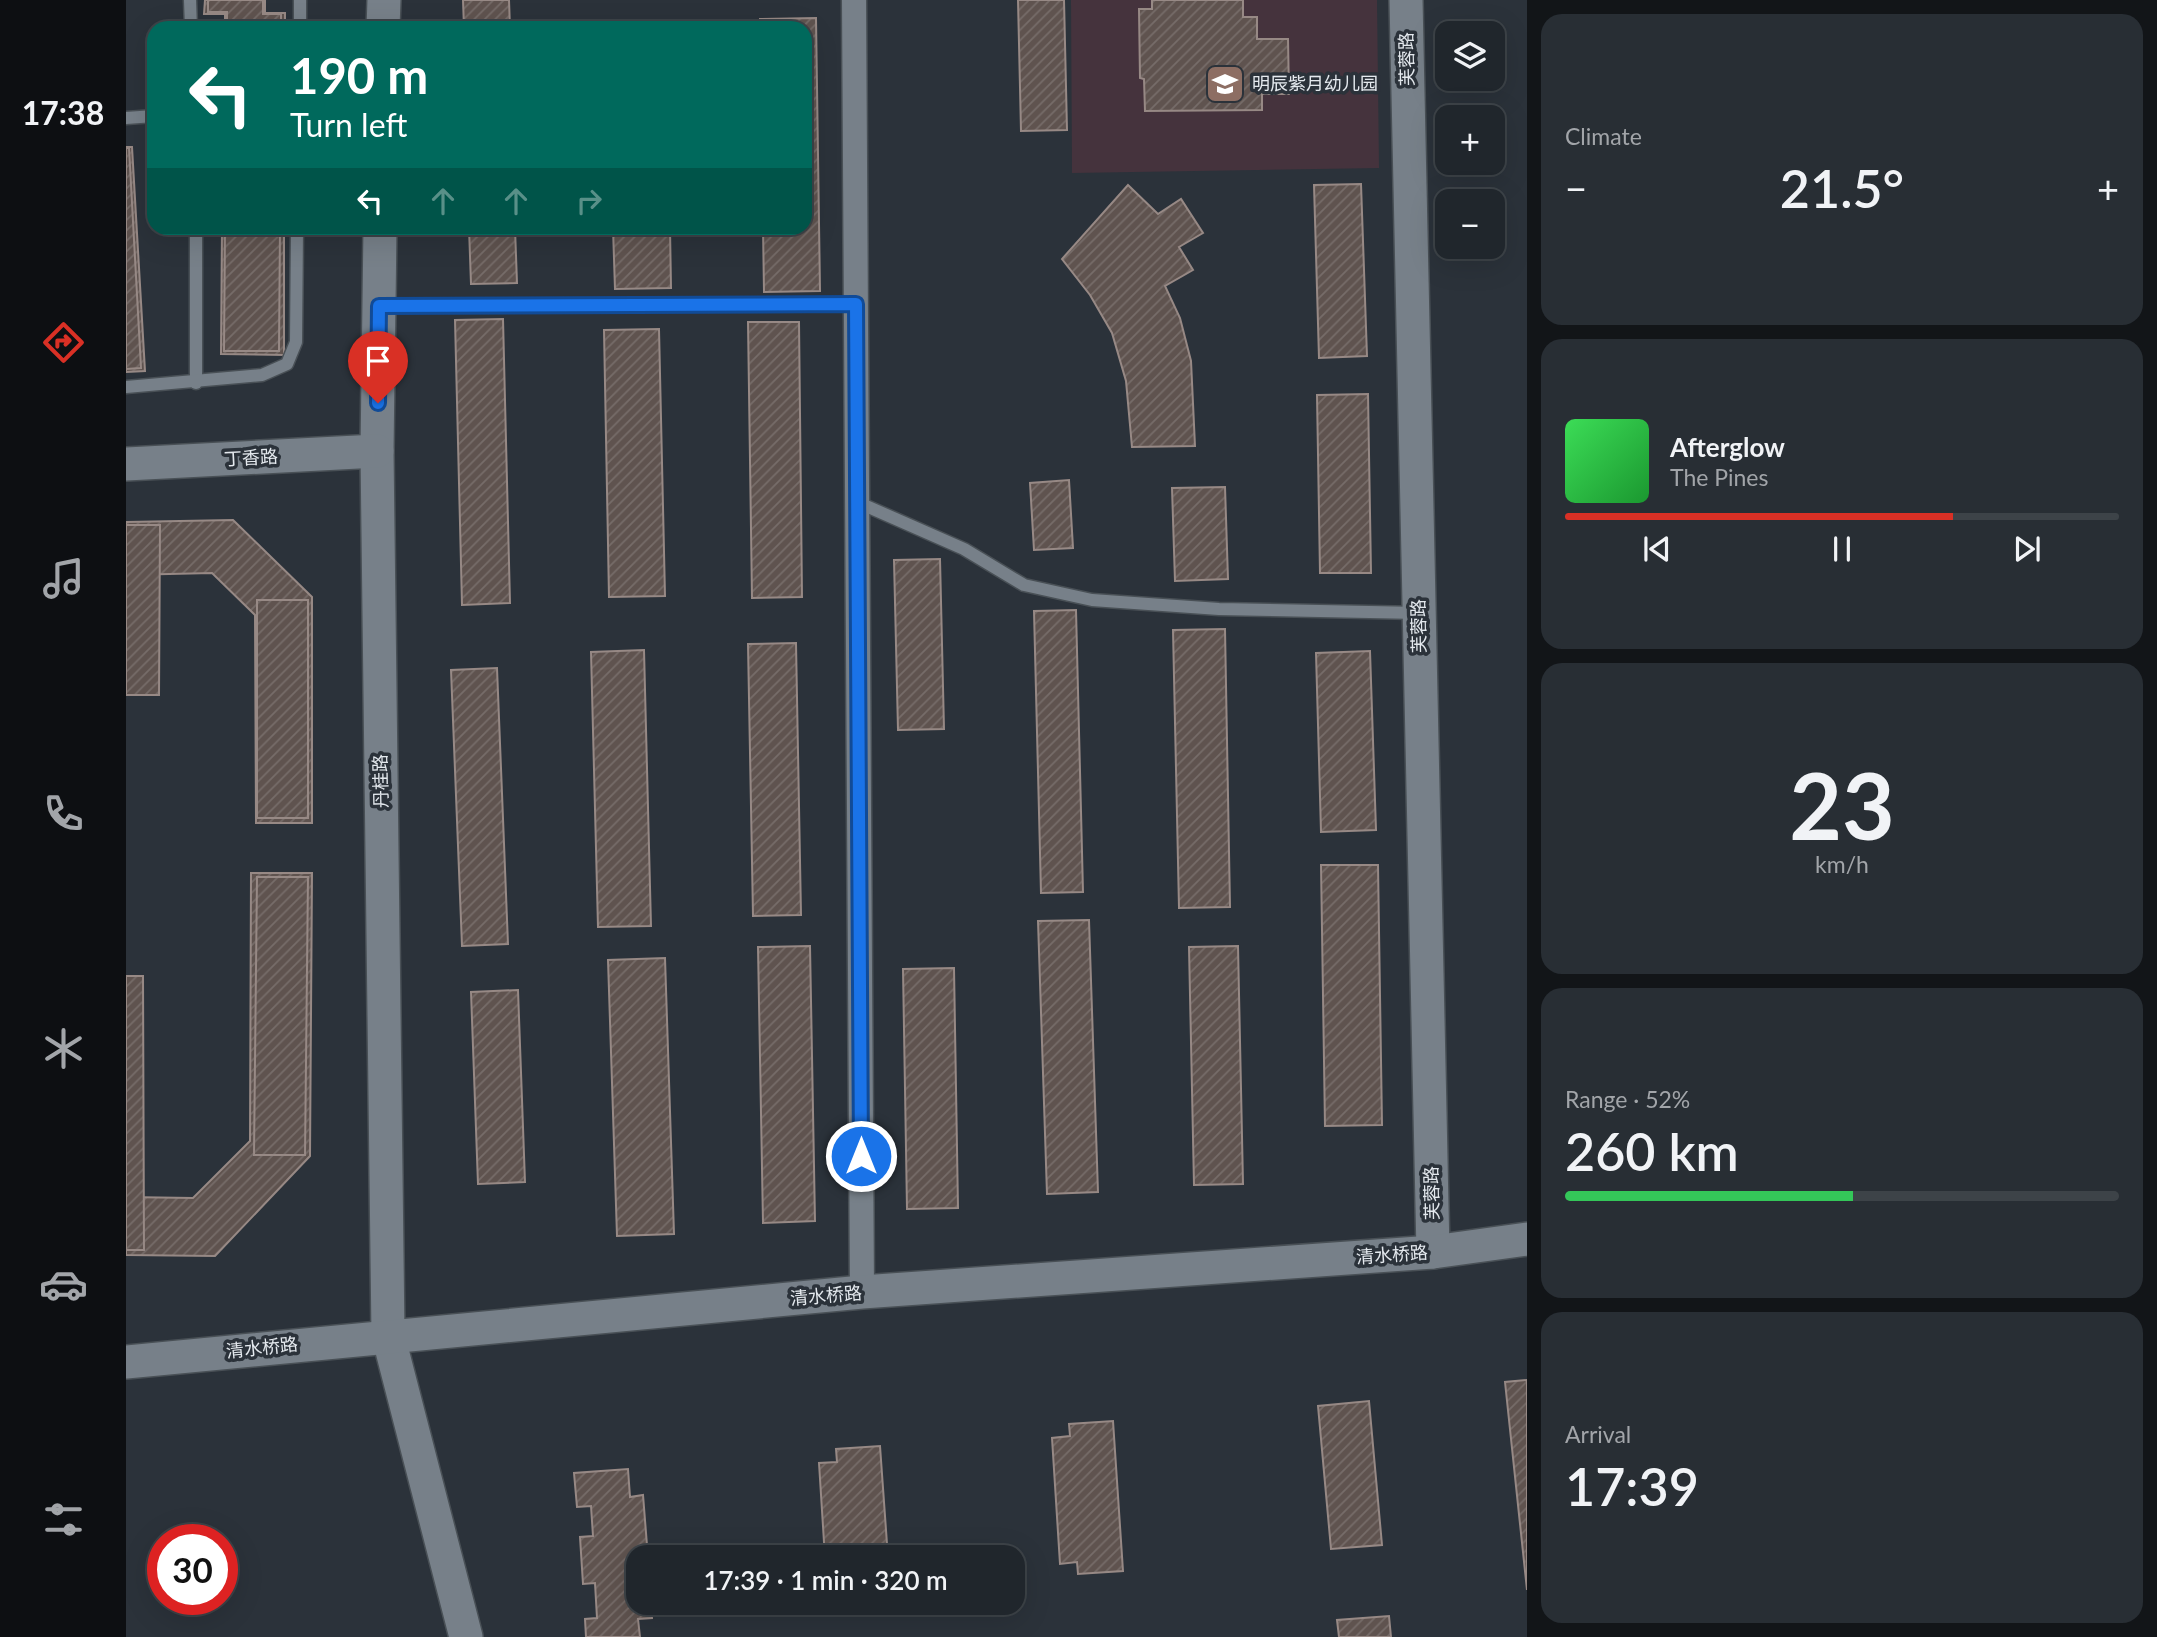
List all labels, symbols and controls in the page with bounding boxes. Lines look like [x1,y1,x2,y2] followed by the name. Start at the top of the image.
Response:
[1435,21,1505,259] map controls
[1435,21,1505,91] button: layers
[1395,32,1417,86] street label: 芙蓉路
[290,46,428,104] text: 190 m
[175,49,266,140] icon: left
[1204,63,1246,105] school or university icon: 明辰紫月幼儿园
[1252,72,1378,94] place label: 明辰紫月幼儿园
[22,93,104,132] text: 17:38
[290,105,407,144] text: Turn left
[1435,105,1505,175] button: +
[1565,122,1642,150] text: Climate
[1780,157,1904,219] text: 21.5°
[1565,165,1587,211] text: −
[2097,165,2119,211] text: +
[351,182,389,220] icon: left
[424,182,462,220] icon: ahead
[497,182,535,220] icon: ahead
[570,182,608,220] icon: right
[1435,189,1505,259] button: −
[39,318,88,367] icon: directions
[348,331,408,403] pin
[359,342,397,380] icon: arrive
[1670,431,1785,463] text: Afterglow
[223,445,278,469] street label: 丁香路
[1670,463,1768,491] text: The Pines
[1638,530,1676,568] icon: previous
[1823,530,1861,568] icon: pause
[2008,530,2046,568] icon: next
[39,554,88,603] icon: music
[1407,599,1429,653] street label: 芙蓉路
[1789,750,1895,859] text: 23
[369,754,391,808] street label: 丹桂路
[39,789,88,838] icon: phone
[1815,850,1869,878] text: km/h
[39,1024,88,1073] icon: climate
[1565,1085,1690,1113] text: Range · 52%
[824,1119,898,1193] position arrow
[1565,1120,1739,1182] text: 260 km
[1420,1166,1442,1220] street label: 芙蓉路
[1355,1241,1429,1267] street label: 清水桥路
[39,1260,88,1309] icon: car
[789,1281,863,1309] street label: 清水桥路
[225,1332,299,1362] street label: 清水桥路
[1565,1420,1631,1448] text: Arrival
[1565,1455,1699,1517] text: 17:39
[39,1495,88,1544] icon: filters
[147,1524,238,1615] speed limit sign: 30
[703,1564,948,1596] text: 17:39 · 1 min · 320 m

